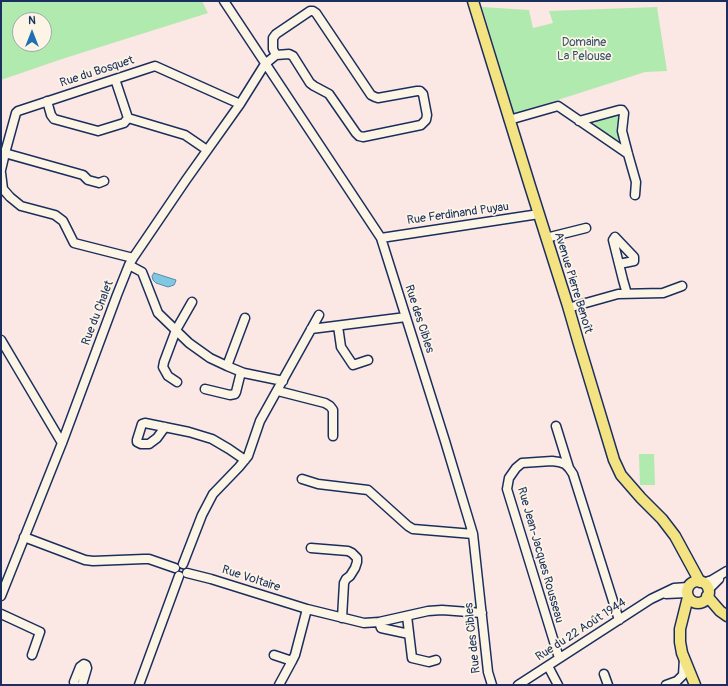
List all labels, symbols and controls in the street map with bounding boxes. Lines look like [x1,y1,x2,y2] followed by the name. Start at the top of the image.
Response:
[12,12,52,52] north arrow
[28,14,36,27] text: N
[557,36,611,64] park label: Domaine La Pelouse
[58,53,136,91] street label: Rue du Bosquet
[406,200,510,228] street label: Rue Ferdinand Puyau
[551,231,595,335] street label: Avenue Pierre Benoît
[79,279,117,347] street label: Rue du Chalet
[401,283,437,355] street label: Rue des Cibles
[514,485,566,625] street label: Rue Jean-Jacques Rousseau
[220,563,282,595] street label: Rue Voltaire
[533,595,629,665] street label: Rue du 22 Août 1944
[462,602,484,674] street label: Rue des Cibles

